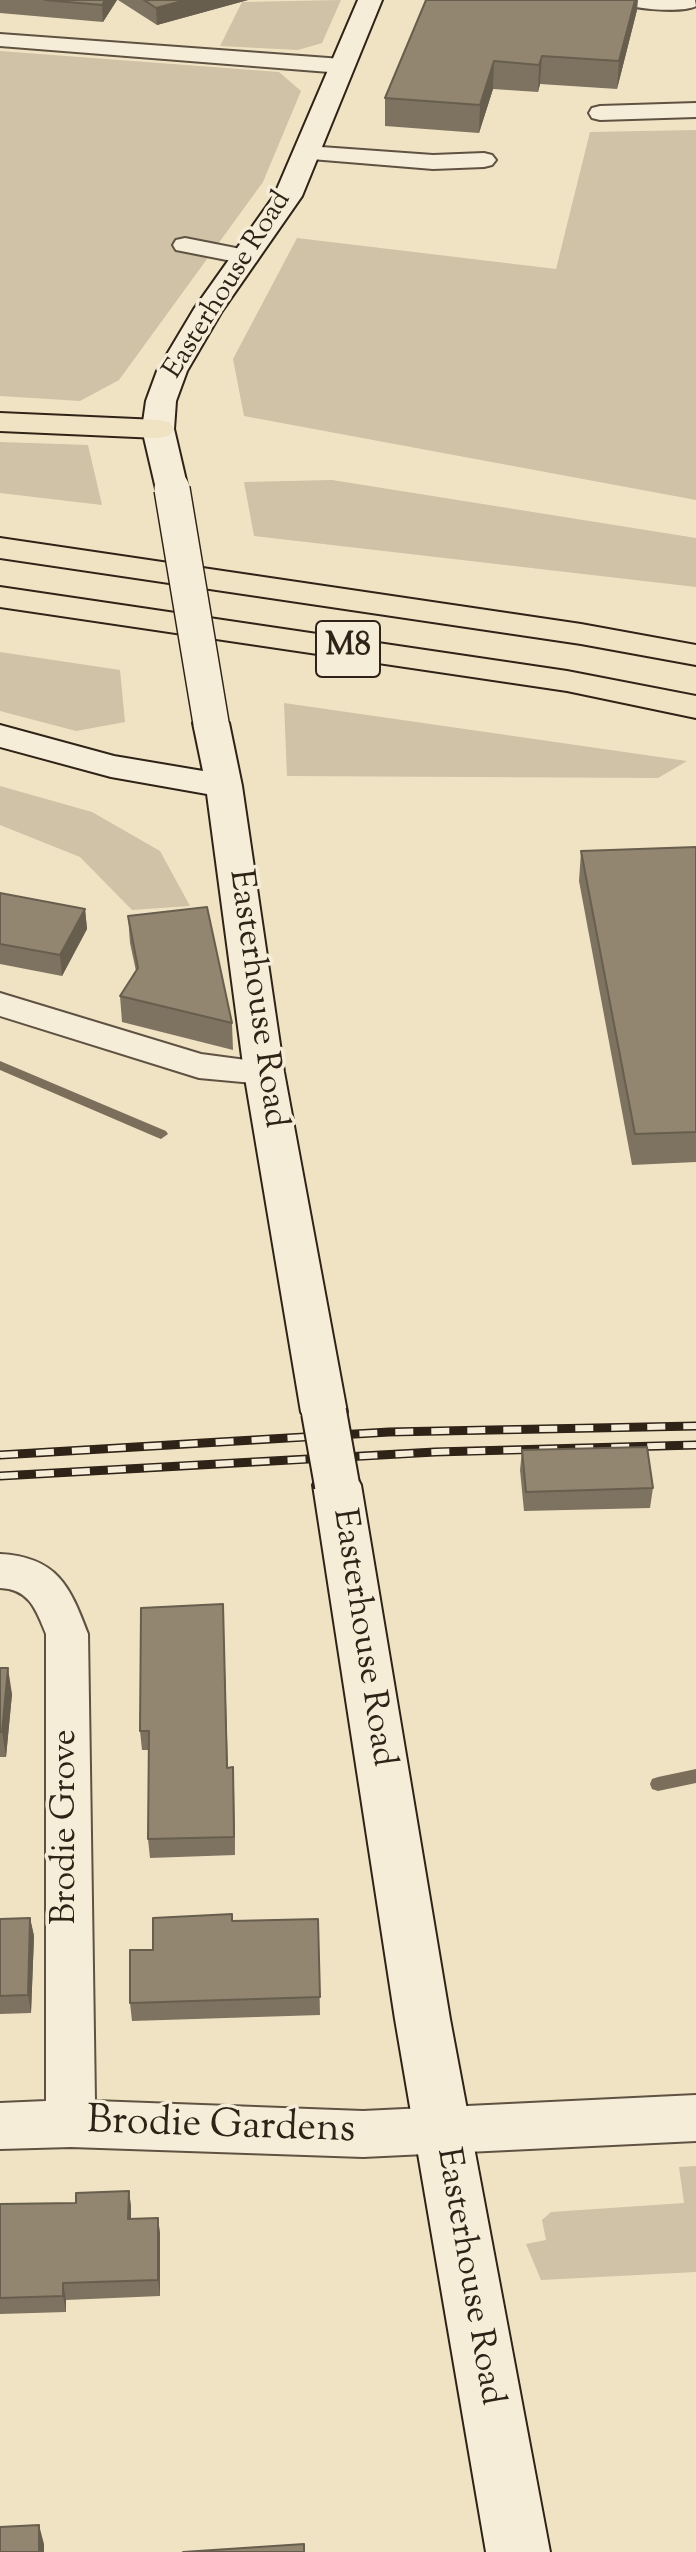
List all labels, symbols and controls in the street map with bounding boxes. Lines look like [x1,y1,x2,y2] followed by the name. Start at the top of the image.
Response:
[158,186,300,386] street label: Easterhouse Road
[316,621,380,677] road number: M8
[217,867,293,1131] street label: Easterhouse Road
[320,1506,402,1770] street label: Easterhouse Road
[48,1729,88,1925] street label: Brodie Grove
[86,2100,356,2158] street label: Brodie Gardens
[424,2145,510,2409] street label: Easterhouse Road

